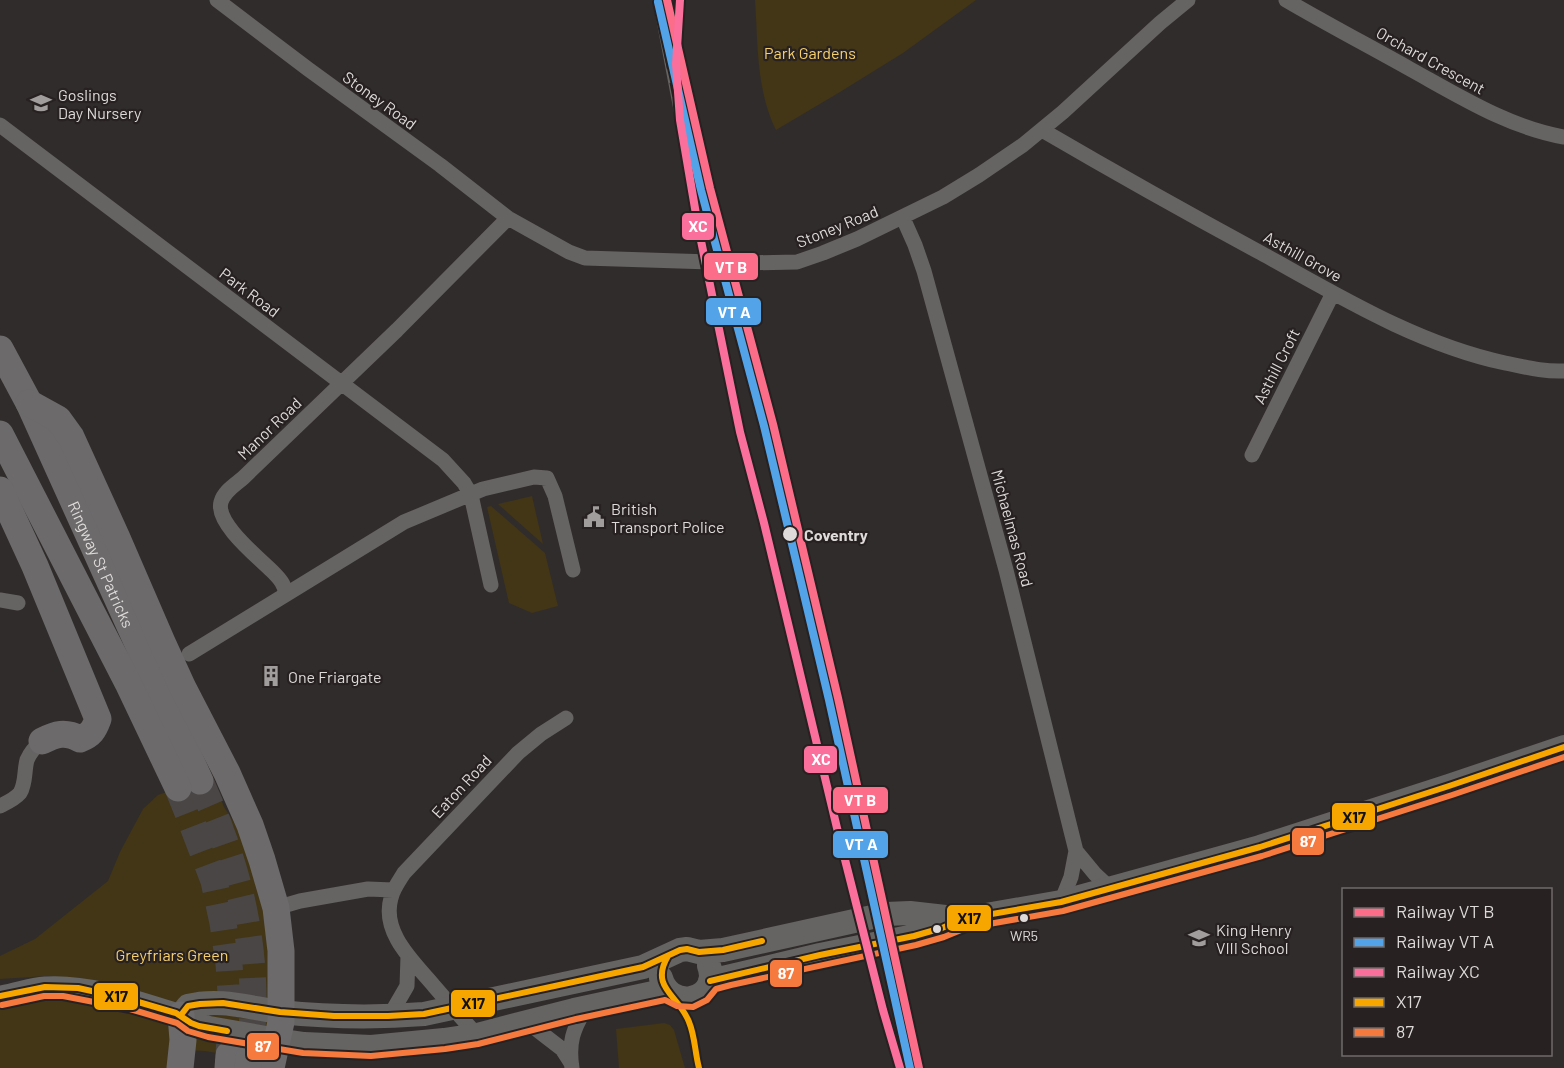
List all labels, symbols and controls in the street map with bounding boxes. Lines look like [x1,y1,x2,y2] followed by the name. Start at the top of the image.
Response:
[1373,22,1489,98] street label: Orchard Crescent
[764,43,856,62] park label: Park Gardens
[339,67,421,133] street label: Stoney Road
[58,85,142,122] place label: Goslings Day Nursery
[29,91,53,115] school or university icon: Goslings Day Nursery
[793,201,881,251] street label: Stoney Road
[681,212,715,241] line badge: XC
[688,216,708,235] text: XC
[1261,227,1345,285] street label: Asthill Grove
[703,252,759,281] line badge: VT B
[715,257,747,276] text: VT B
[216,263,284,321] street label: Park Road
[705,297,762,326] line badge: VT A
[717,302,751,321] text: VT A
[1249,325,1303,407] street label: Asthill Croft
[233,393,305,463] street label: Manor Road
[988,467,1038,589] street label: Michaelmas Road
[65,498,139,630] street label: Ringway St Patricks
[611,499,725,536] place label: British Transport Police
[582,505,606,529] public building icon: British Transport Police
[781,525,799,543] marker: Coventry
[804,525,868,544] place label: Coventry
[259,664,283,688] building icon: One Friargate
[288,667,382,686] place label: One Friargate
[803,745,838,774] line badge: XC
[811,749,831,768] text: XC
[427,751,495,821] street label: Eaton Road
[832,786,889,814] line badge: VT B
[844,790,876,809] text: VT B
[1331,802,1376,831] line badge: X17
[1342,807,1366,826] text: X17
[1291,827,1325,856] line badge: 87
[832,830,889,859] line badge: VT A
[1300,831,1316,850] text: 87
[844,834,878,853] text: VT A
[1342,888,1552,1056] legend
[1396,900,1494,922] text: Railway VT B
[946,904,992,932] line badge: X17
[957,908,981,927] text: X17
[1018,912,1030,924] marker: WR5
[1216,920,1292,957] place label: King Henry VIII School
[931,923,943,935] unlabelled marker
[1187,926,1211,950] school or university icon: King Henry VIII School
[1010,927,1038,944] place label: WR5
[1396,930,1494,952] text: Railway VT A
[116,945,228,964] park label: Greyfriars Green
[769,959,803,988] line badge: 87
[1396,960,1480,982] text: Railway XC
[778,963,794,982] text: 87
[93,982,139,1011] line badge: X17
[104,986,128,1005] text: X17
[450,989,496,1018] line badge: X17
[1396,990,1422,1012] text: X17
[461,993,485,1012] text: X17
[1396,1020,1414,1042] text: 87
[246,1032,280,1061] line badge: 87
[255,1036,271,1055] text: 87

